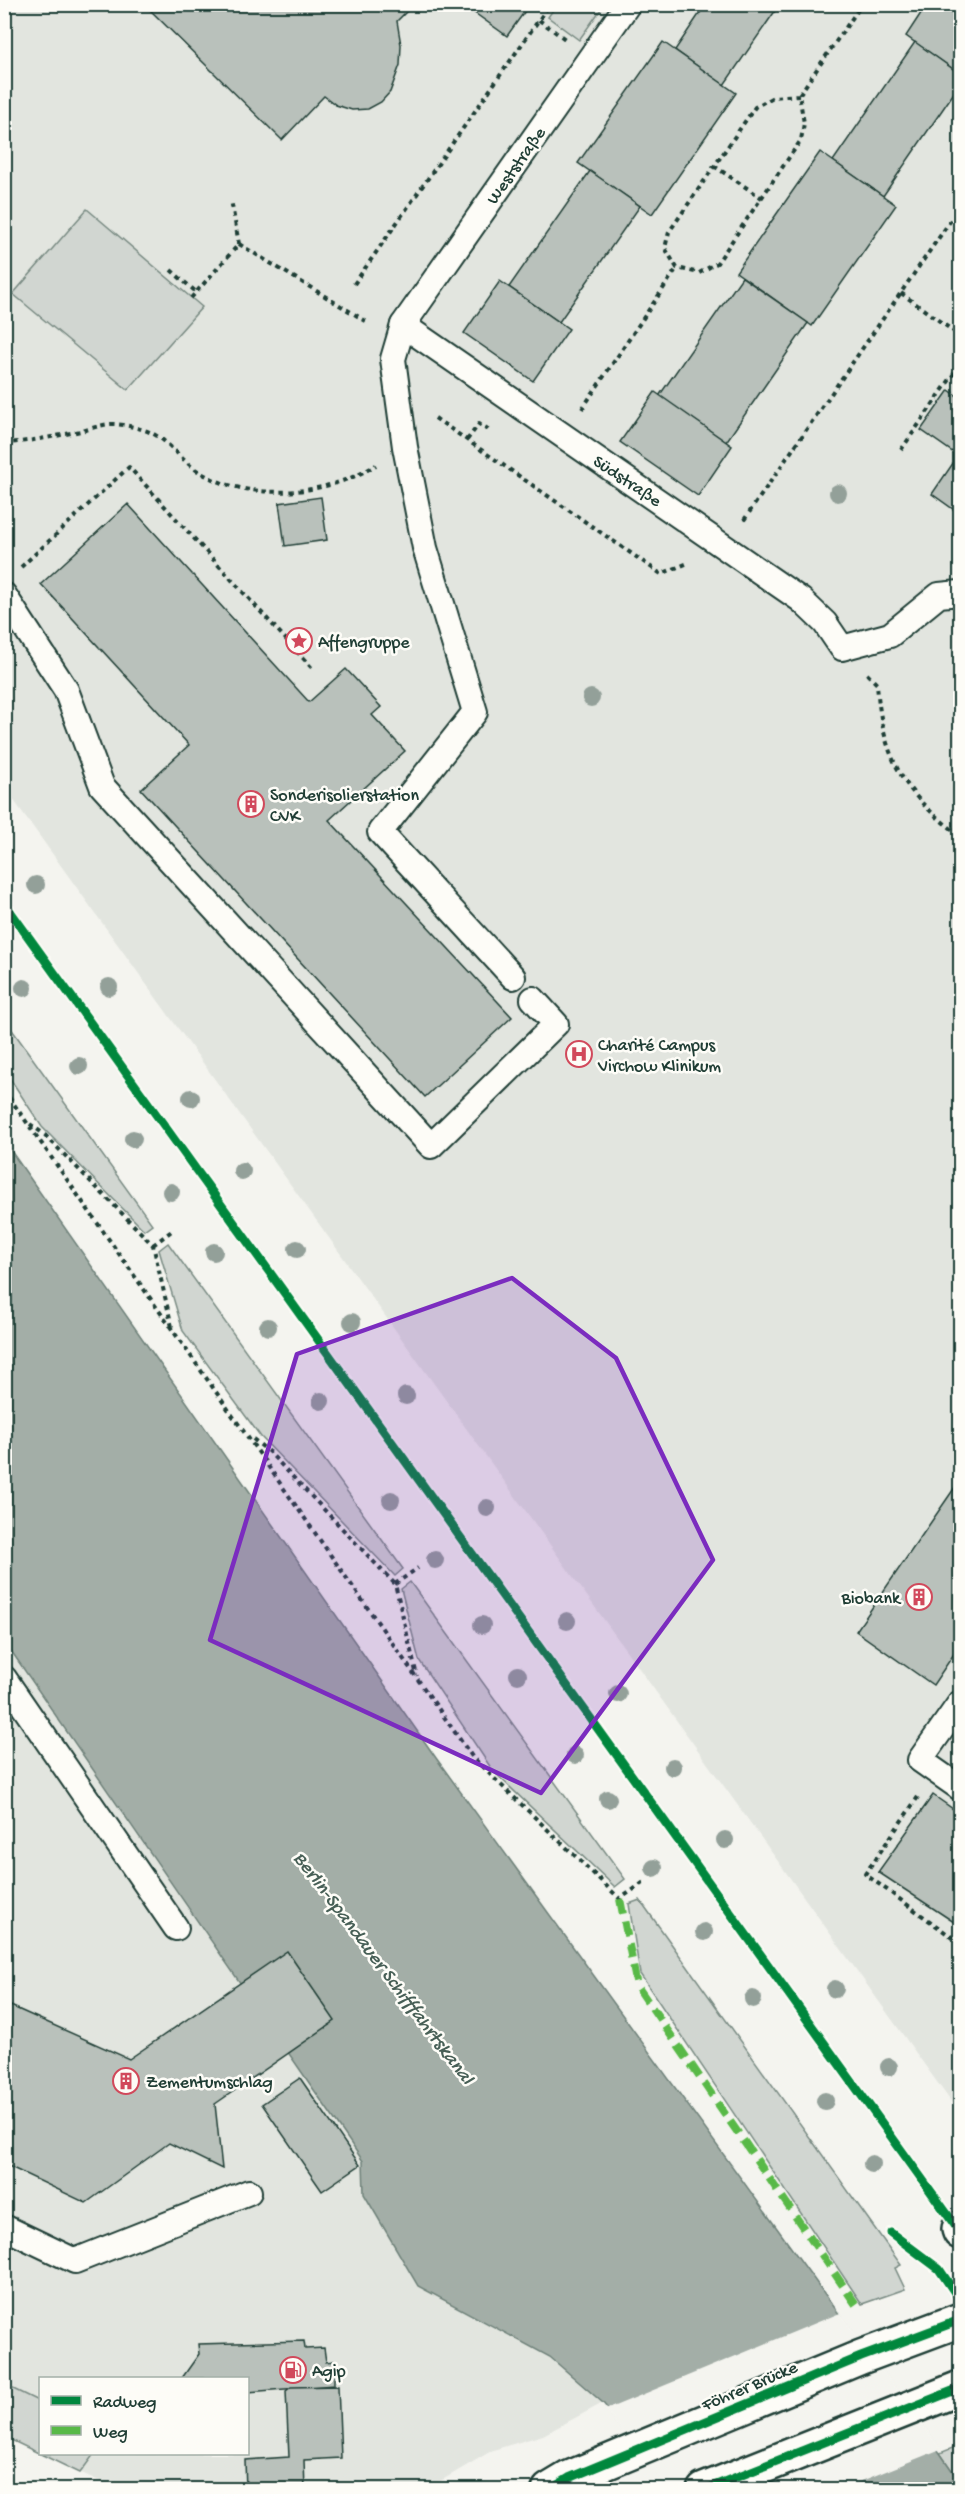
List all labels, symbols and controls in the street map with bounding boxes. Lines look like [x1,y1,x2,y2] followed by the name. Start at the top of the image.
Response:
[483,123,552,209] street label: Weststraße
[588,452,665,513] street label: Südstraße
[284,626,314,656] place icon: Affengruppe
[318,633,410,654] place label: Affengruppe
[270,786,419,828] place label: Sonderisolierstation CVK
[236,789,266,819] building icon: Sonderisolierstation CVK
[597,1036,721,1078] place label: Charité Campus Virchow Klinikum
[564,1039,594,1069] hospital icon: Charité Campus Virchow Klinikum
[904,1582,934,1612] building icon: Biobank
[840,1589,902,1610] place label: Biobank
[287,1848,478,2091] water label: Berlin-Spandauer Schifffahrtskanal
[111,2066,141,2096] building icon: Zementumschlag
[146,2073,273,2094] place label: Zementumschlag
[278,2355,308,2385] fuel station icon: Agip
[698,2357,802,2417] street label: Föhrer Brücke
[312,2362,346,2383] place label: Agip
[39,2377,249,2455] legend
[93,2393,156,2414] text: Radweg
[93,2423,128,2444] text: Weg

